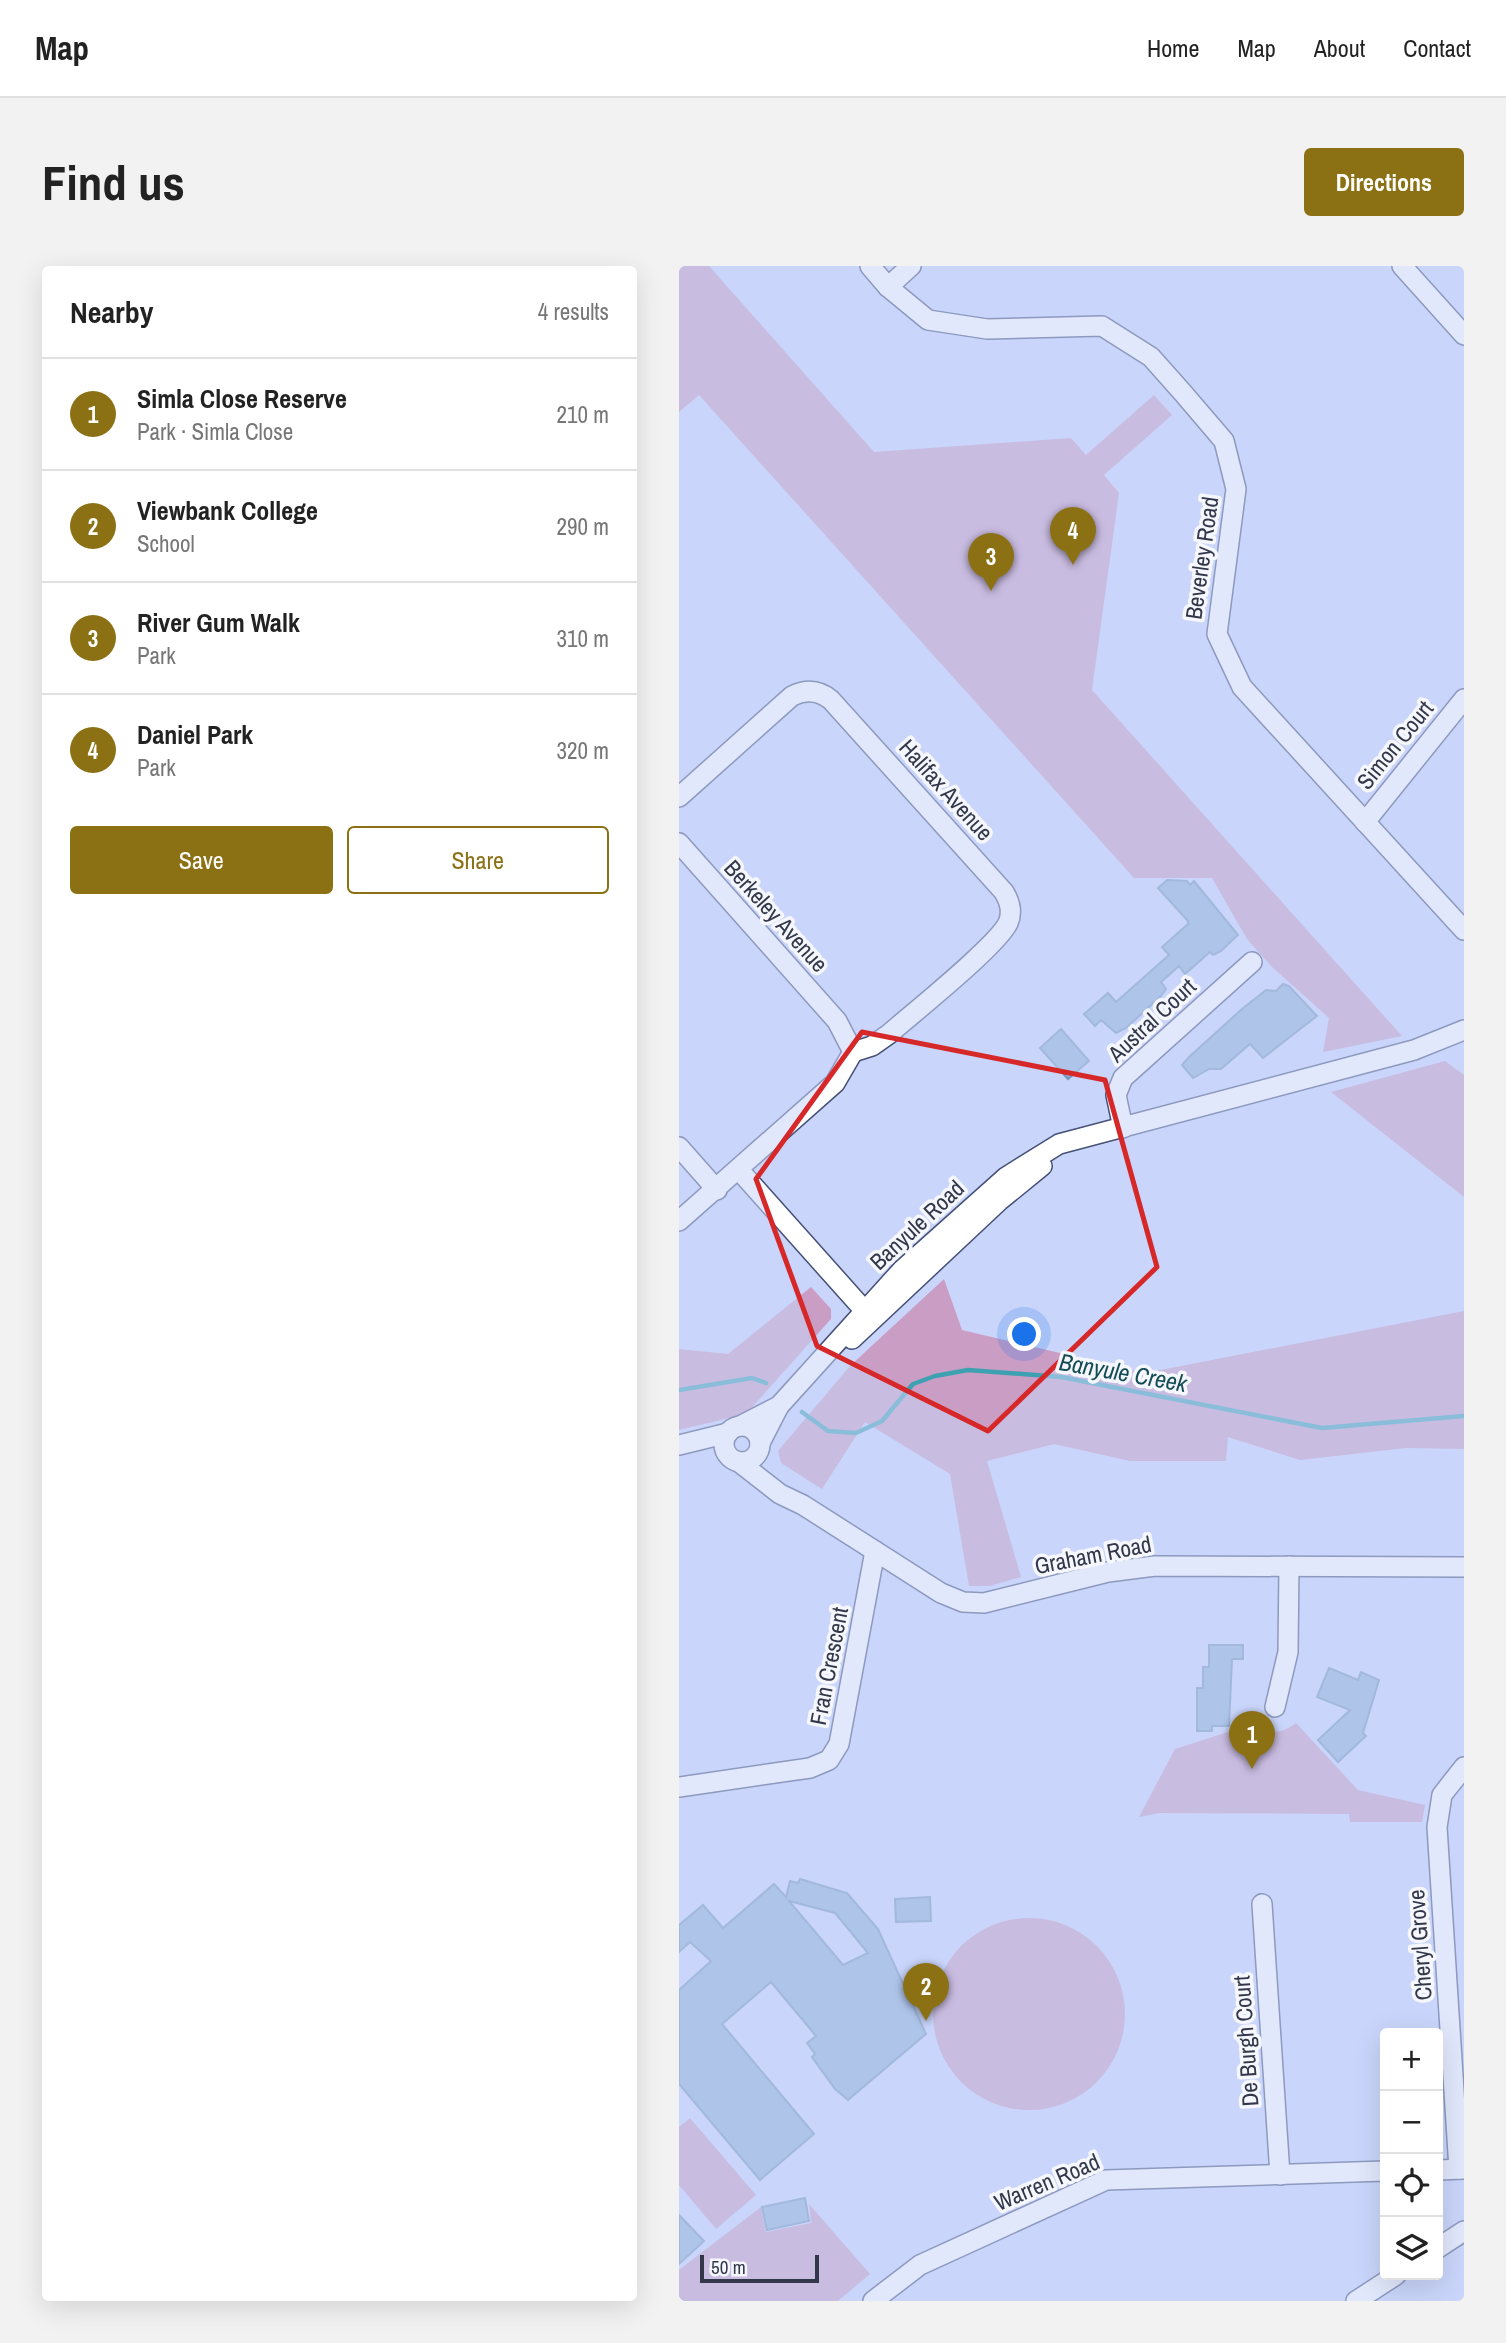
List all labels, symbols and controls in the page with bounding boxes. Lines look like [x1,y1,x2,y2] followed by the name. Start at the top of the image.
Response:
[35,26,89,70] text: Map
[1147,32,1199,64] text: Home
[1237,32,1276,64] text: Map
[1314,32,1365,64] text: About
[1403,32,1471,64] text: Contact
[1304,148,1464,216] button: Directions
[42,149,185,215] text: Find us
[70,292,153,332] text: Nearby
[538,296,609,327] text: 4 results
[137,381,347,416] text: Simla Close Reserve
[88,399,98,430] text: 1
[557,399,609,430] text: 210 m
[137,416,293,447] text: Park · Simla Close
[137,493,318,528] text: Viewbank College
[1178,495,1225,621] street label: Beverley Road
[1050,507,1096,565] pin: 4
[88,511,98,542] text: 2
[557,511,609,542] text: 290 m
[137,528,195,559] text: School
[968,533,1014,591] pin: 3
[137,605,300,640] text: River Gum Walk
[88,623,98,654] text: 3
[557,623,609,654] text: 310 m
[137,640,176,671] text: Park
[1349,694,1440,796] street label: Simon Court
[137,717,253,752] text: Daniel Park
[893,732,1000,847] street label: Halifax Avenue
[88,735,98,766] text: 4
[557,735,609,766] text: 320 m
[137,752,176,783] text: Park
[70,826,333,894] button: Save
[347,826,609,894] button: Share
[718,853,835,979] street label: Berkeley Avenue
[1100,971,1202,1069] street label: Austral Court
[863,1173,971,1276] street label: Banyule Road
[1007,1317,1041,1351] your location
[1057,1345,1191,1399] water label: Banyule Creek
[1032,1528,1154,1581] street label: Graham Road
[802,1604,855,1728] street label: Fran Crescent
[1229,1711,1275,1769] pin: 1
[1400,1889,1439,2002] street label: Cheryl Grove
[903,1963,949,2021] pin: 2
[1225,1975,1266,2107] street label: De Burgh Court
[1380,2028,1443,2280] map controls
[1380,2028,1443,2091] button: +
[1380,2091,1443,2154] button: −
[989,2145,1104,2218] street label: Warren Road
[1380,2154,1443,2217] button: locate
[1380,2217,1443,2280] button: layers
[700,2252,819,2284] scale bar
[711,2254,746,2280] text: 50 m

